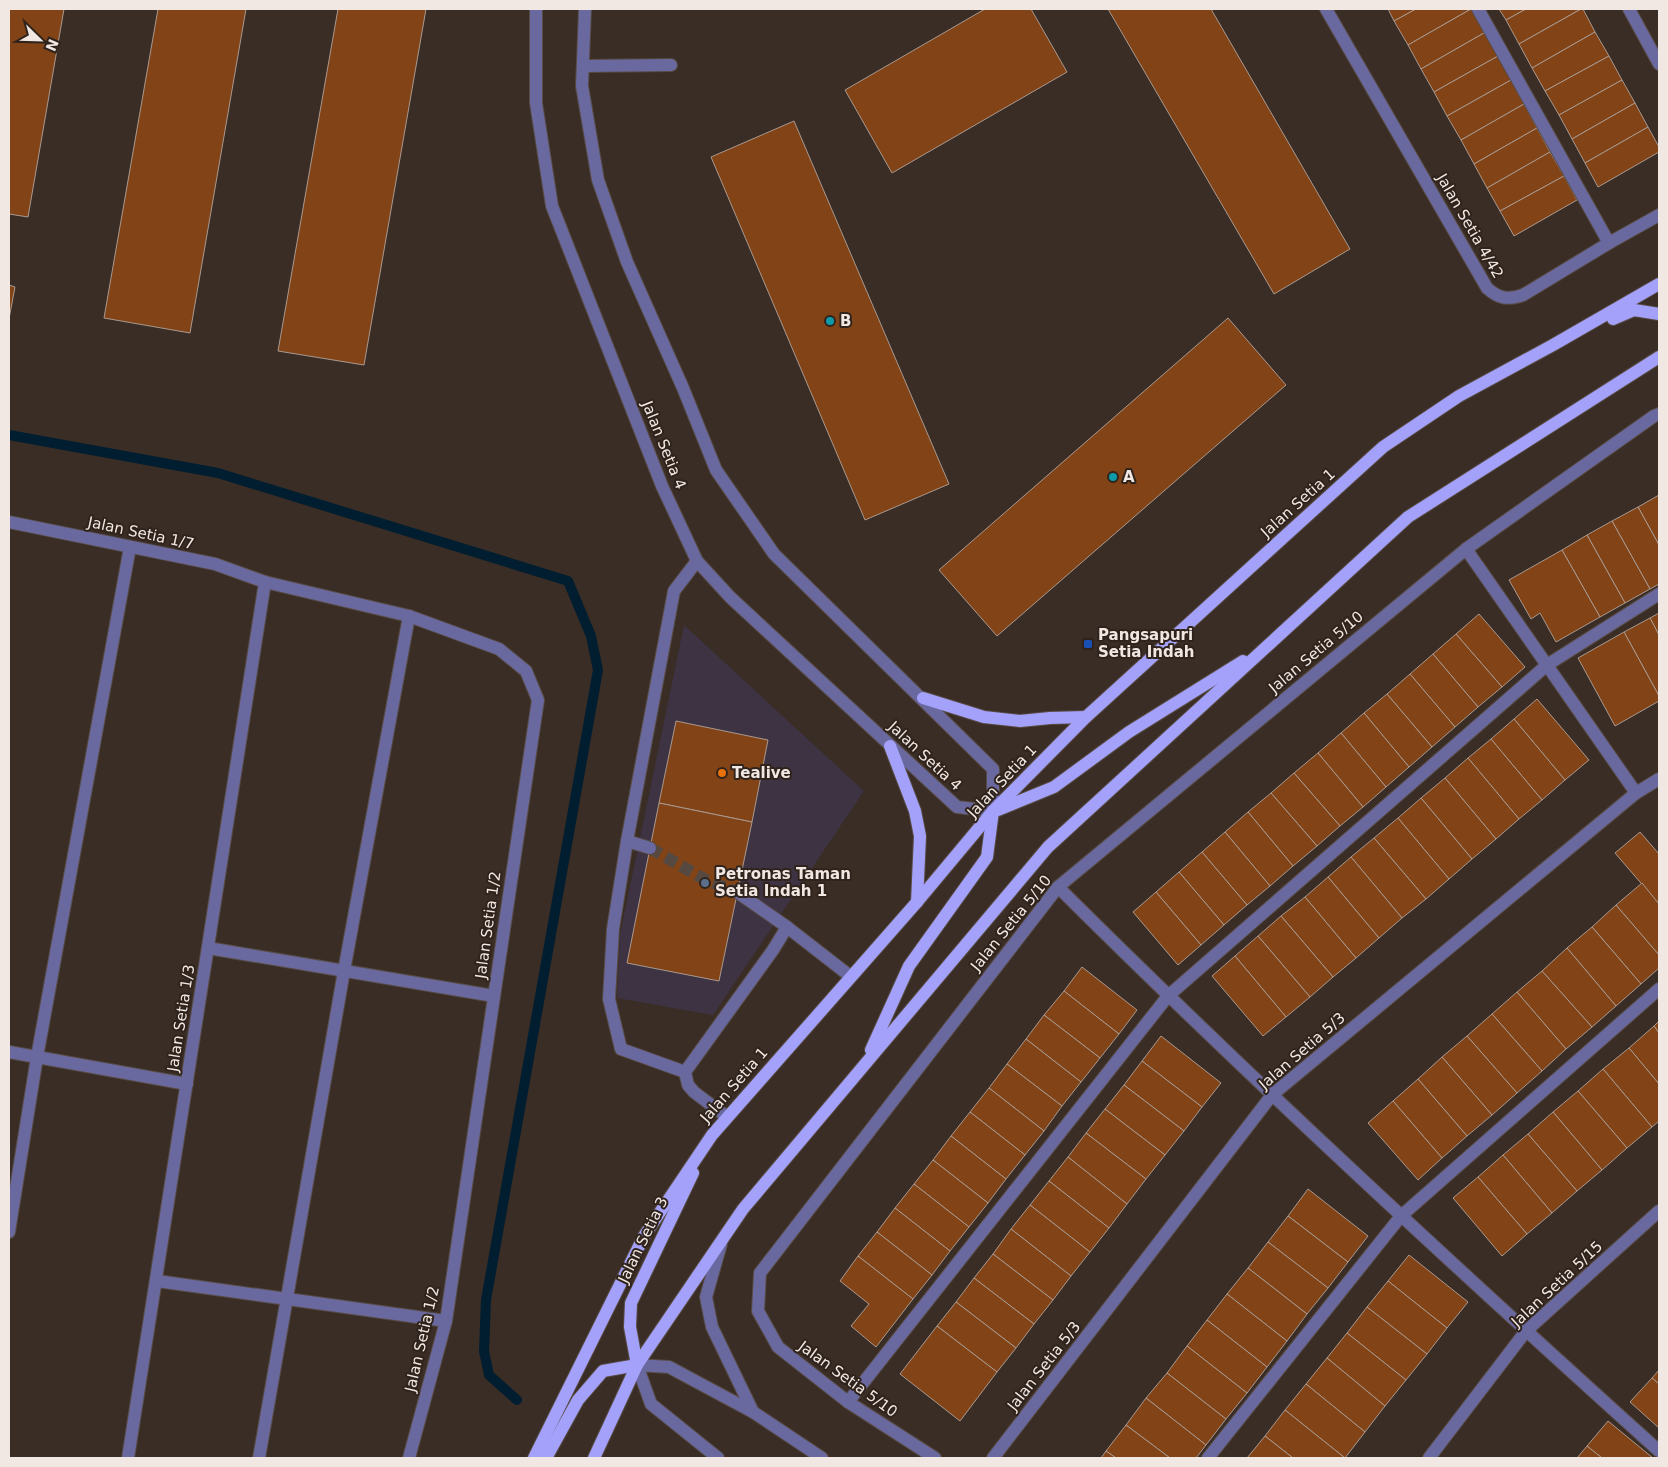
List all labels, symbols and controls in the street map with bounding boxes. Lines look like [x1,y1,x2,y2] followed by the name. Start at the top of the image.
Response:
[15,15,65,65] north arrow
[42,37,62,54] text: N
[1432,170,1507,281] street label: Jalan Setia 4/42
[840,312,851,330] place label: B
[824,315,836,327] marker: B
[638,397,690,492] street label: Jalan Setia 4
[1256,465,1339,542] street label: Jalan Setia 1
[1123,468,1135,486] place label: A
[1107,471,1119,483] marker: A
[85,513,196,553] street label: Jalan Setia 1/7
[1264,607,1367,697] street label: Jalan Setia 5/10
[1098,626,1194,661] place label: Pangsapuri Setia Indah
[1082,638,1094,650] marker: Pangsapuri Setia Indah
[884,717,965,794] street label: Jalan Setia 4
[963,741,1040,822] street label: Jalan Setia 1
[732,764,791,782] place label: Tealive
[716,767,728,779] marker: Tealive
[715,865,851,900] place label: Petronas Taman Setia Indah 1
[471,870,504,981] street label: Jalan Setia 1/2
[966,872,1055,975] street label: Jalan Setia 5/10
[699,877,711,889] marker: Petronas Taman Setia Indah 1
[163,963,198,1074] street label: Jalan Setia 1/3
[1255,1009,1349,1094] street label: Jalan Setia 5/3
[696,1044,771,1127] street label: Jalan Setia 1
[614,1194,672,1287] street label: Jalan Setia 3
[1507,1237,1606,1331] street label: Jalan Setia 5/15
[401,1284,443,1395] street label: Jalan Setia 1/2
[1003,1318,1084,1415] street label: Jalan Setia 5/3
[794,1337,901,1421] street label: Jalan Setia 5/10

